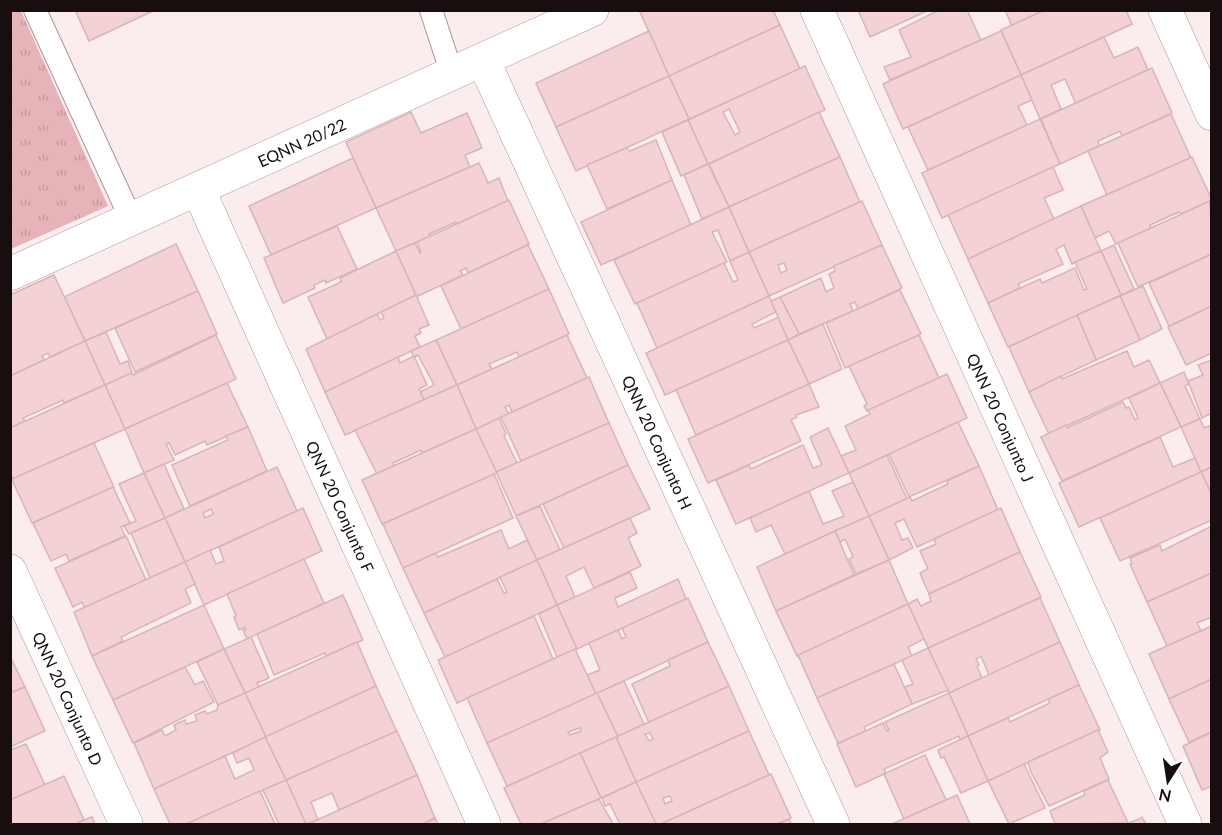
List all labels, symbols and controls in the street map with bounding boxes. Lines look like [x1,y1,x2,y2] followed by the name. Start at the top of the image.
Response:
[254,114,348,170] street label: EQNN 20/22
[964,350,1039,485] street label: QNN 20 Conjunto J
[619,372,697,512] street label: QNN 20 Conjunto H
[303,438,379,575] street label: QNN 20 Conjunto F
[29,628,107,768] street label: QNN 20 Conjunto D
[1138,751,1198,811] north arrow
[1157,786,1173,807] text: N

